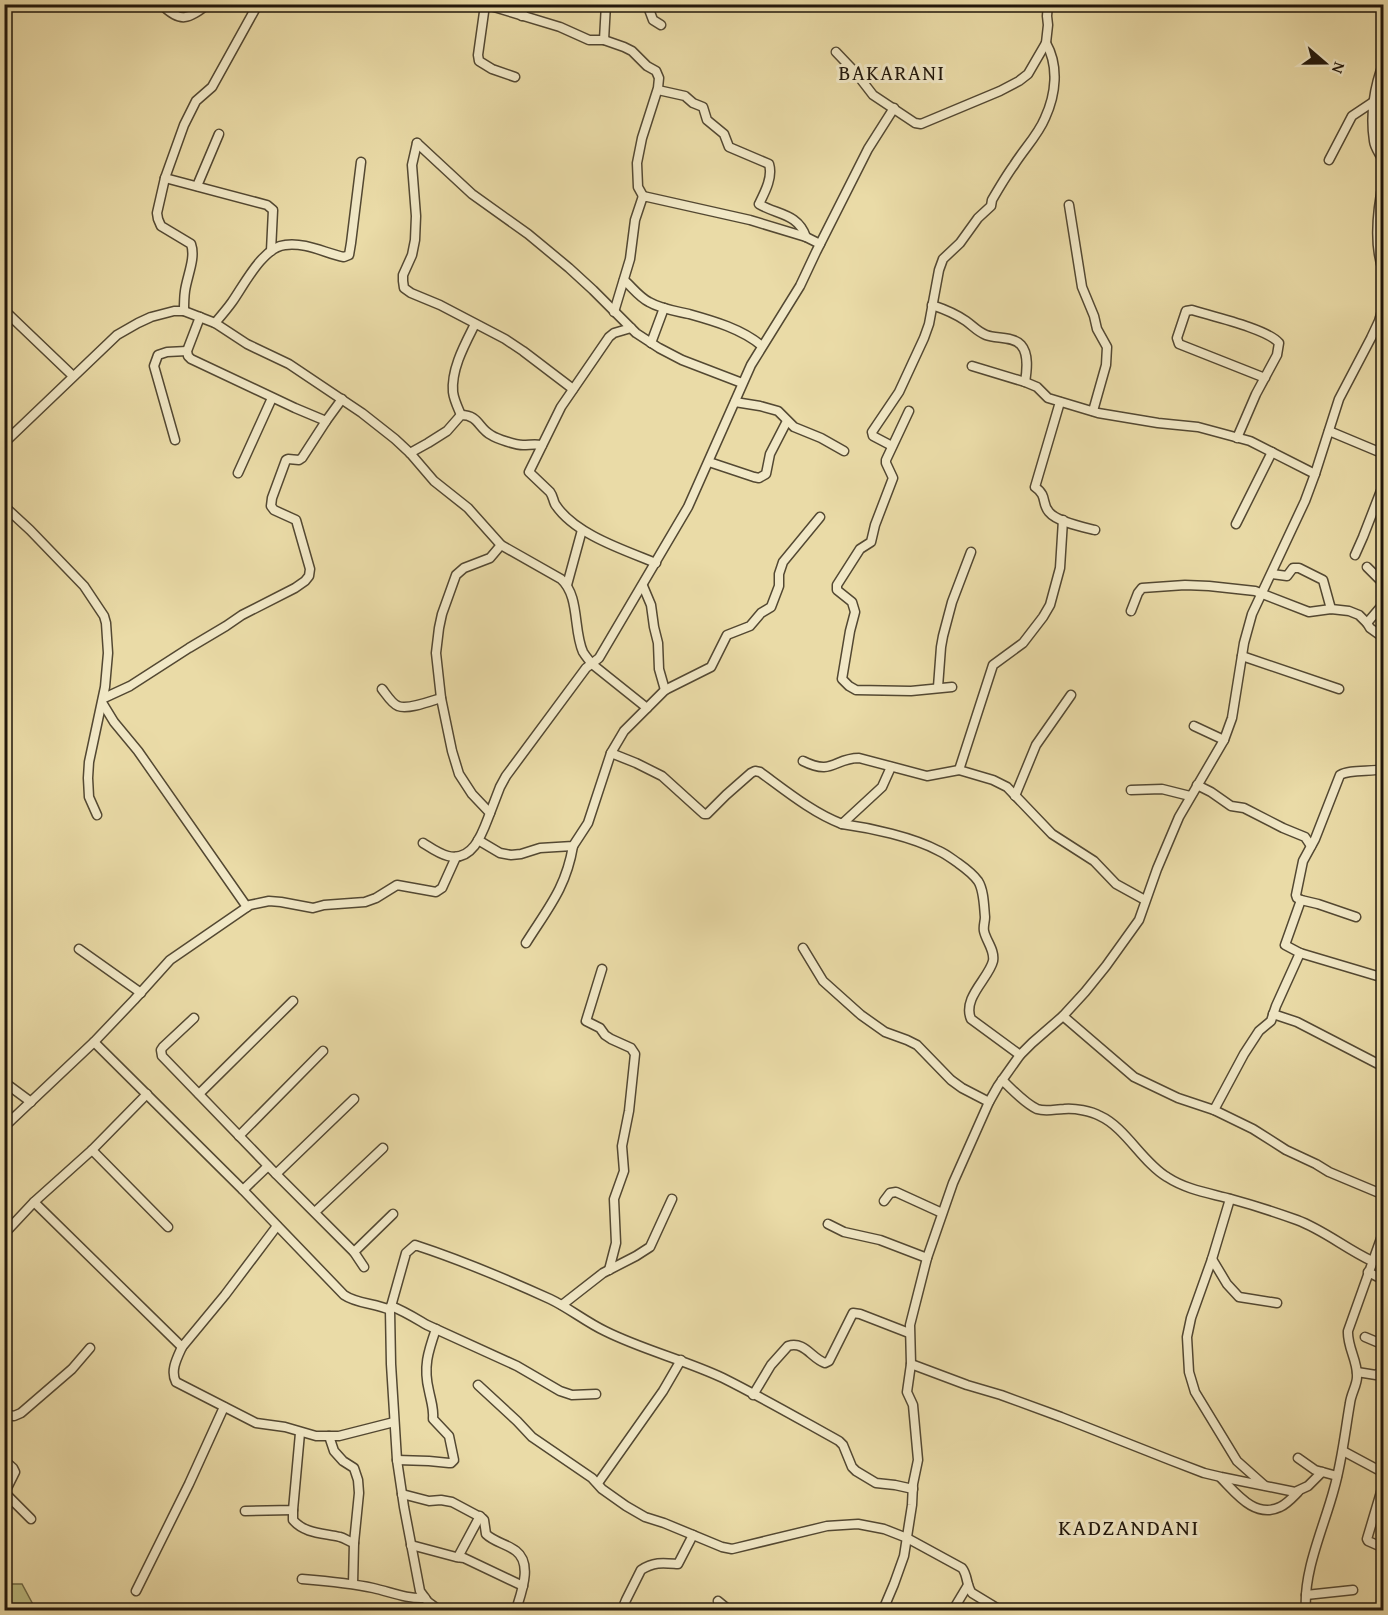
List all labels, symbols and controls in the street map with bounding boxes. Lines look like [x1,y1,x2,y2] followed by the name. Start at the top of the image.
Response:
[1295,33,1355,93] north arrow
[839,57,945,88] district label: BAKARANI
[1326,59,1352,78] text: N
[1058,1511,1200,1543] district label: KADZANDANI

